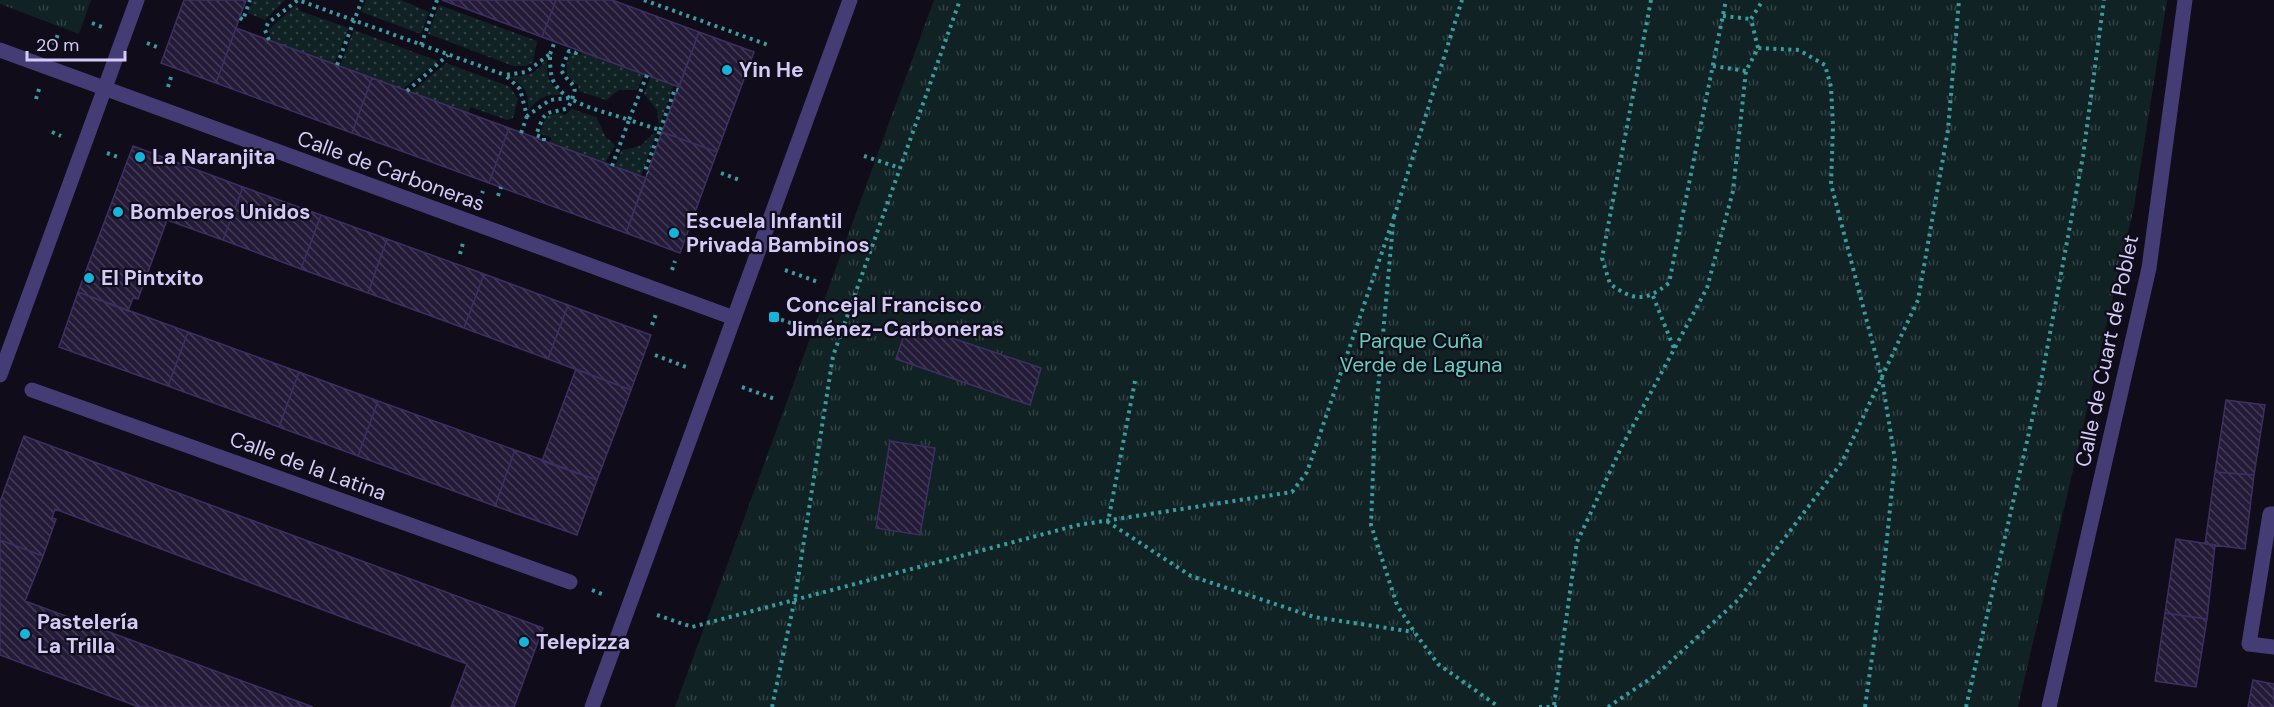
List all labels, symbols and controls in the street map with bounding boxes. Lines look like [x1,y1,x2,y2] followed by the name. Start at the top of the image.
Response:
[27,24,124,62] scale bar
[36,33,79,57] text: 20 m
[739,56,804,84] place label: Yin He
[720,63,734,77] marker: Yin He
[293,124,489,218] street label: Calle de Carboneras
[152,143,275,171] place label: La Naranjita
[133,150,147,164] marker: La Naranjita
[130,198,311,226] place label: Bomberos Unidos
[111,205,125,219] marker: Bomberos Unidos
[686,207,870,259] place label: Escuela Infantil Privada Bambinos
[667,226,681,240] marker: Escuela Infantil Privada Bambinos
[2069,232,2145,470] street label: Calle de Cuart de Poblet
[101,264,204,292] place label: El Pintxito
[82,271,96,285] marker: El Pintxito
[786,291,1004,343] place label: Concejal Francisco Jiménez-Carboneras
[767,310,781,324] marker: Concejal Francisco Jiménez-Carboneras
[1339,327,1503,379] park label: Parque Cuña Verde de Laguna
[226,425,390,507] street label: Calle de la Latina
[37,608,139,660] place label: Pastelería La Trilla
[18,627,32,641] marker: Pastelería La Trilla
[536,628,630,656] place label: Telepizza
[517,635,531,649] marker: Telepizza

